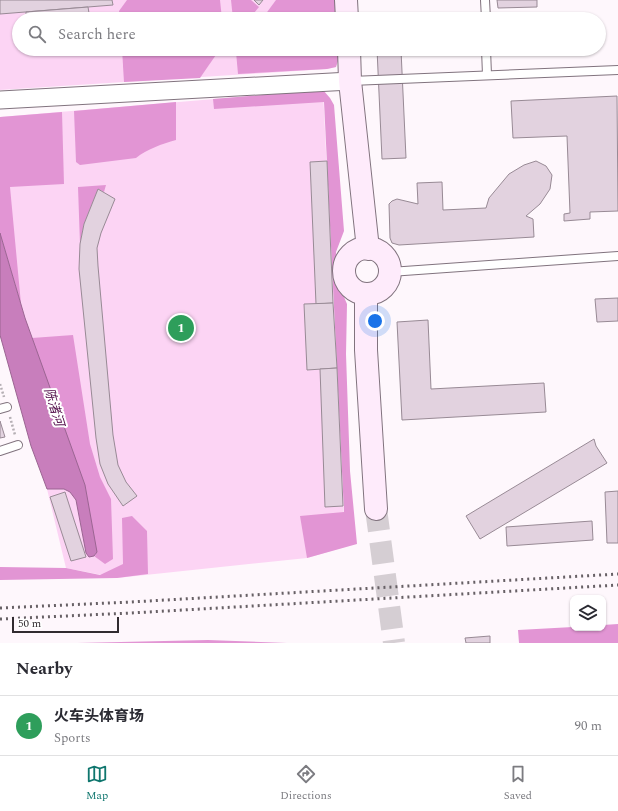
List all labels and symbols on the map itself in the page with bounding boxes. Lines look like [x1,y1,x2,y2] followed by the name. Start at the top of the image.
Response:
[365,311,385,331] your location
[168,313,194,343] pin: 1
[39,385,70,431] water label: 陈渚河
[12,615,119,634] scale bar

